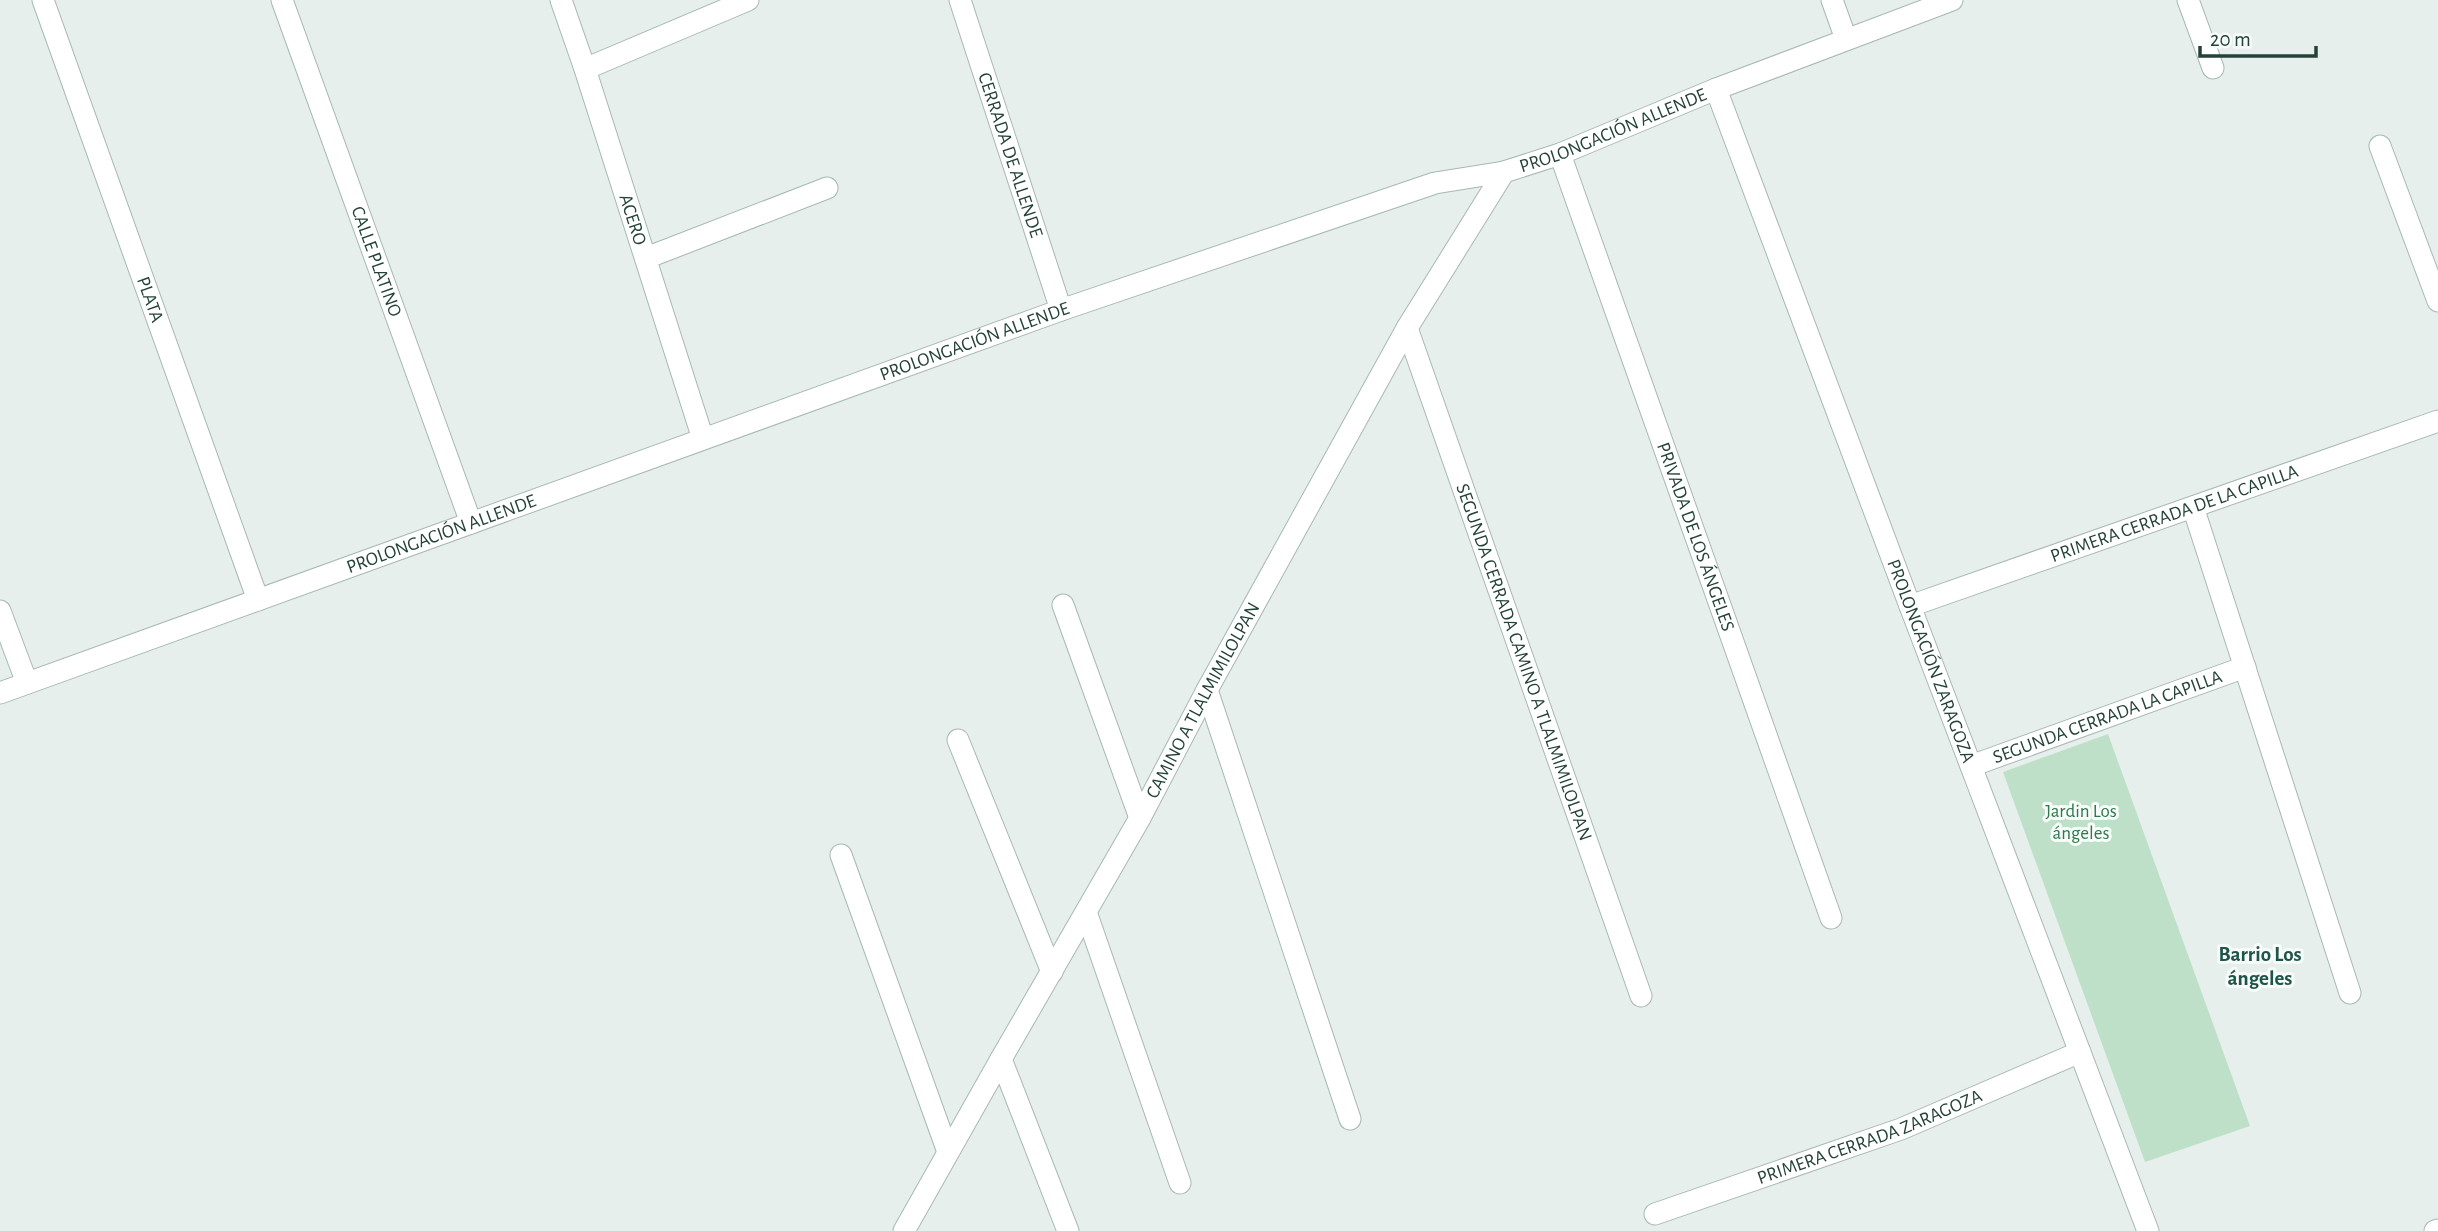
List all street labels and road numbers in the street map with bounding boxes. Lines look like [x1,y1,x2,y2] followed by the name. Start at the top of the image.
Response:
[975,70,1046,240] street label: CERRADA DE ALLENDE
[1517,85,1709,176] street label: PROLONGACIÓN ALLENDE
[616,192,650,247] street label: ACERO
[348,204,405,319] street label: CALLE PLATINO
[133,274,167,325] street label: PLATA
[877,298,1071,384] street label: PROLONGACIÓN ALLENDE
[1654,440,1738,634] street label: PRIVADA DE LOS ÁNGELES
[2048,461,2301,566] street label: PRIMERA CERRADA DE LA CAPILLA
[1453,481,1595,843] street label: SEGUNDA CERRADA CAMINO A TLALMIMILOLPAN
[344,491,538,577] street label: PROLONGACIÓN ALLENDE
[1884,557,1978,765] street label: PROLONGACIÓN ZARAGOZA
[1143,599,1263,801] street label: CAMINO A TLALMIMILOLPAN
[1990,667,2225,767] street label: SEGUNDA CERRADA LA CAPILLA
[1755,1086,1985,1187] street label: PRIMERA CERRADA ZARAGOZA

